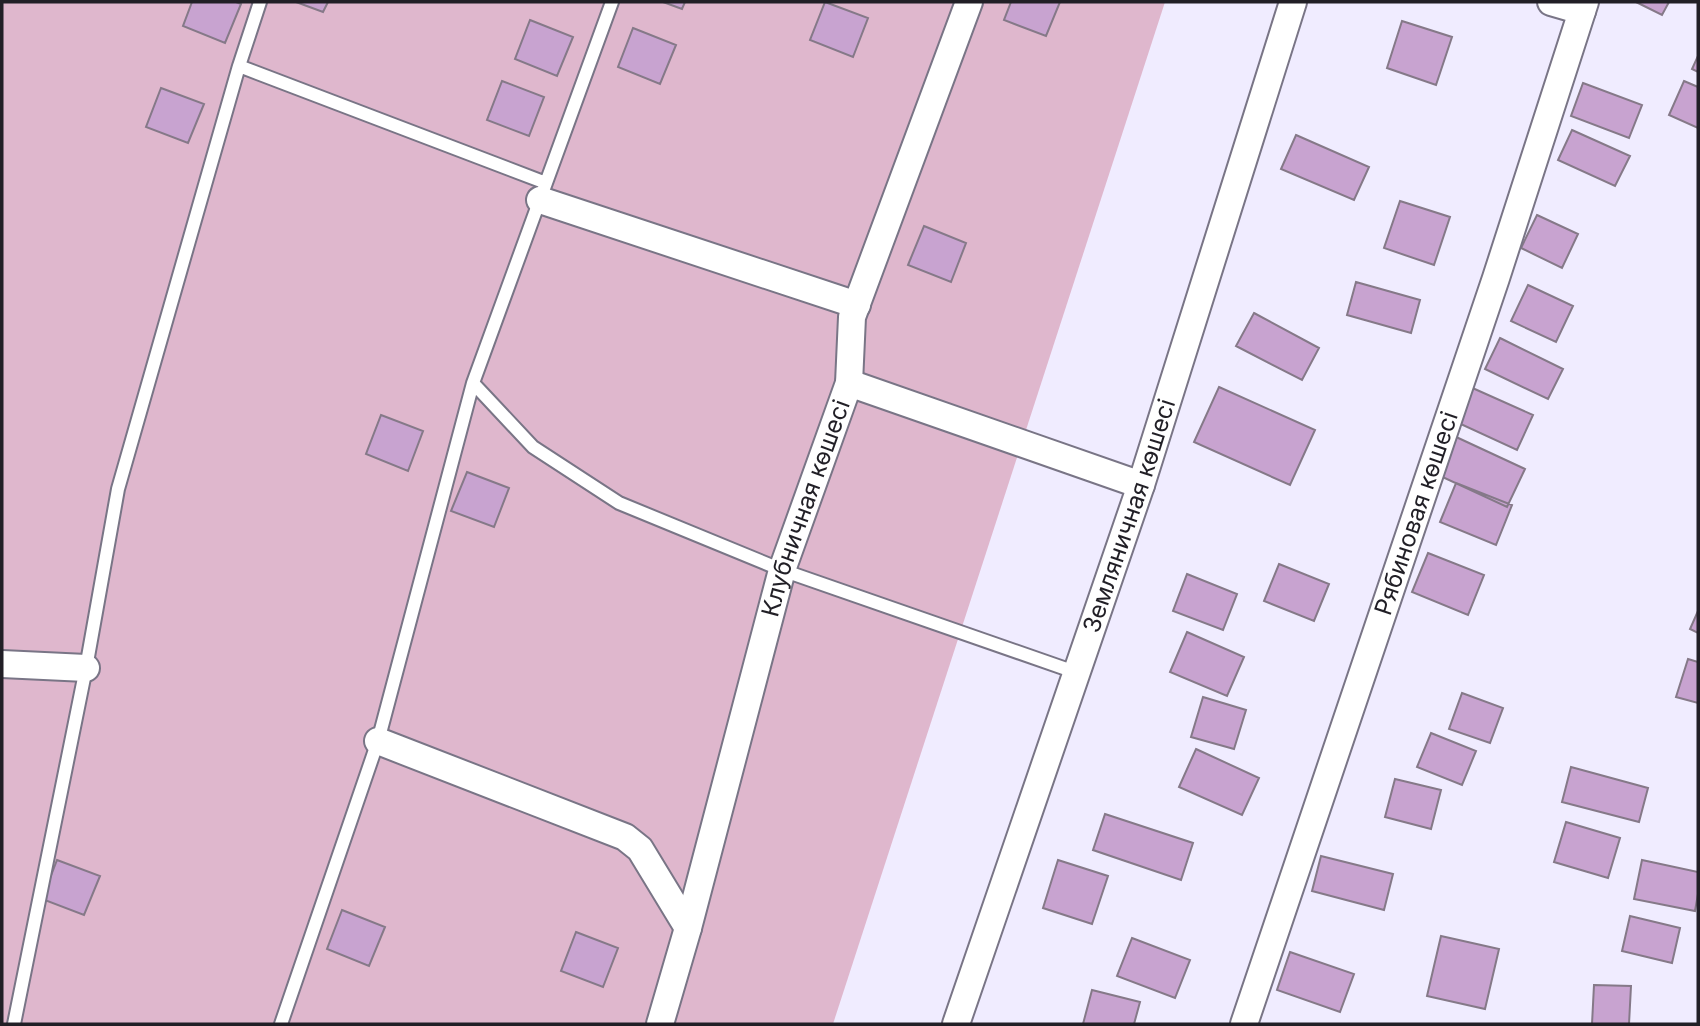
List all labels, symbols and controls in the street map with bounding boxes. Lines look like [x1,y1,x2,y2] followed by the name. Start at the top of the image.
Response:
[1076,395,1181,636] street label: Земляничная көшесі
[755,396,856,620] street label: Клубничная көшесі
[1368,408,1464,619] street label: Рябиновая көшесі

